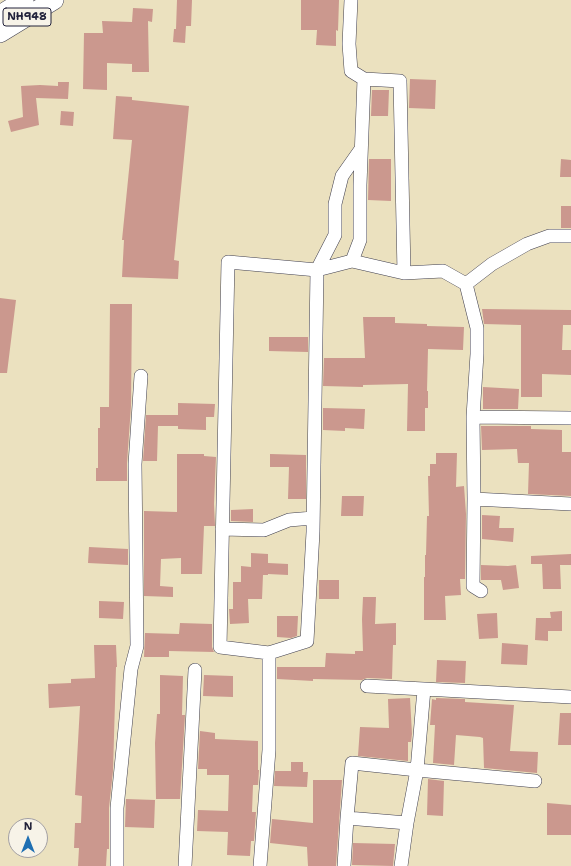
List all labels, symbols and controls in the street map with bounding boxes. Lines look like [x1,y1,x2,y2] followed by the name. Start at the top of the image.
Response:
[3,8,51,26] road number: NH948
[8,818,48,858] north arrow
[24,819,32,834] text: N

